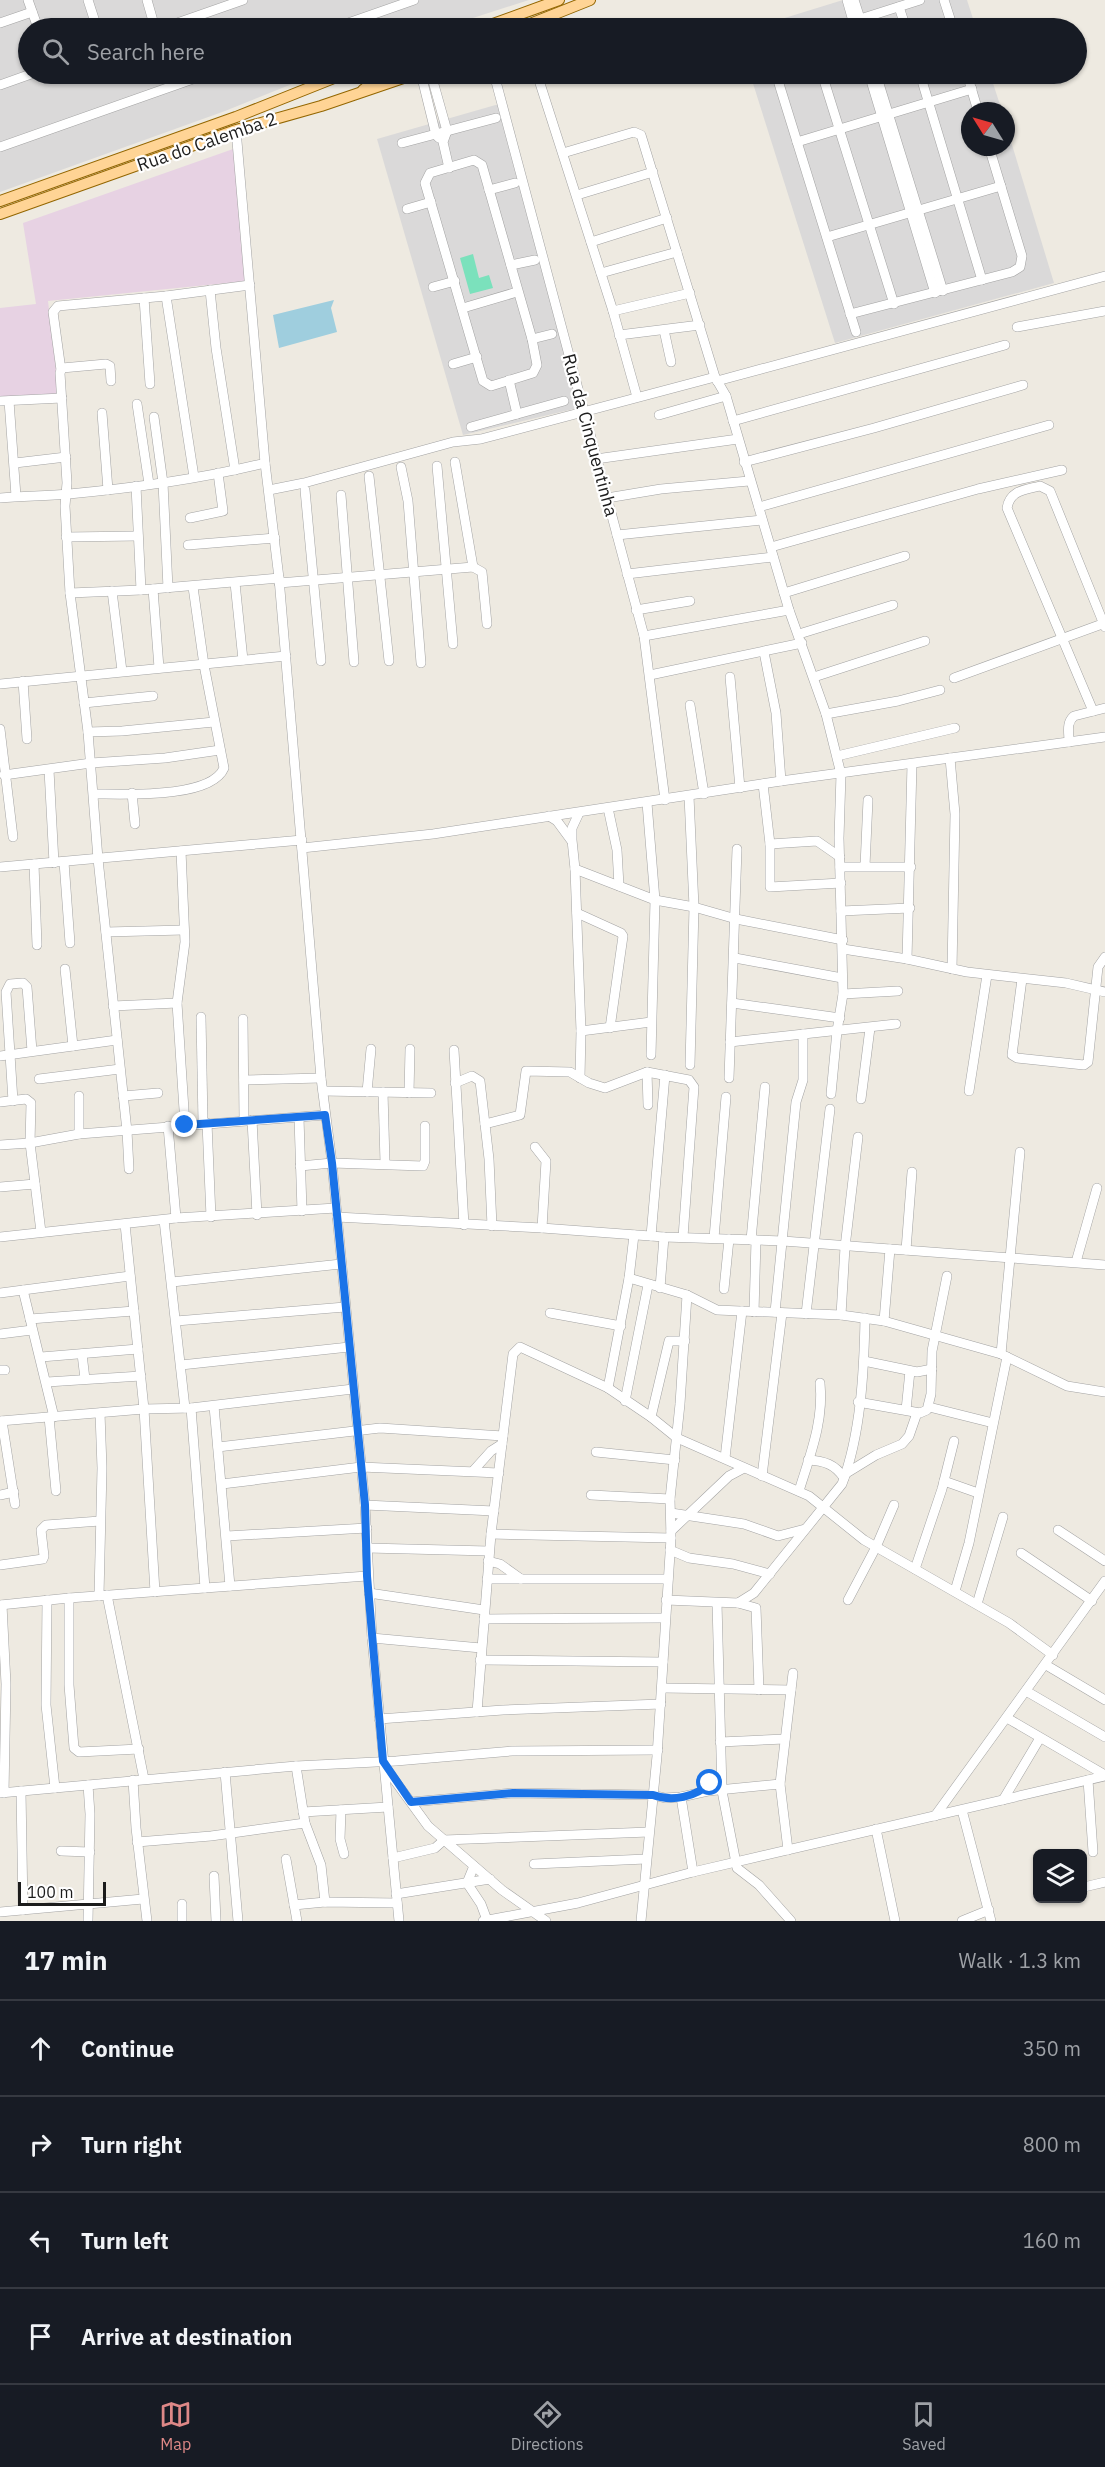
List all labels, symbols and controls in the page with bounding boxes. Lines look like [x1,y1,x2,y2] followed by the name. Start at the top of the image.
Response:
[18,18,1087,84] search box
[39,35,72,68] icon: search
[87,37,205,66] text: Search here
[961,102,1015,156] north arrow
[134,107,280,176] street label: Rua do Calemba 2
[558,351,623,519] street label: Rua da Cinquentinha
[171,1111,197,1137] route end
[696,1769,722,1795] route start
[1033,1849,1087,1903] map controls
[1033,1849,1087,1903] button: layers
[18,1879,106,1906] scale bar
[27,1882,74,1902] text: 100 m
[24,1943,108,1977] text: 17 min
[959,1947,1081,1974] text: Walk · 1.3 km
[24,2032,57,2065] icon: ahead
[81,2034,174,2063] text: Continue
[1023,2035,1081,2062] text: 350 m
[24,2128,57,2161] icon: right
[81,2130,182,2159] text: Turn right
[1023,2131,1081,2158] text: 800 m
[24,2224,57,2257] icon: left
[81,2226,169,2255] text: Turn left
[1023,2227,1081,2254] text: 160 m
[24,2320,57,2353] icon: arrive
[81,2322,292,2351] text: Arrive at destination
[159,2398,192,2454] tab: Map
[511,2398,584,2454] tab: Directions
[902,2398,946,2454] tab: Saved

